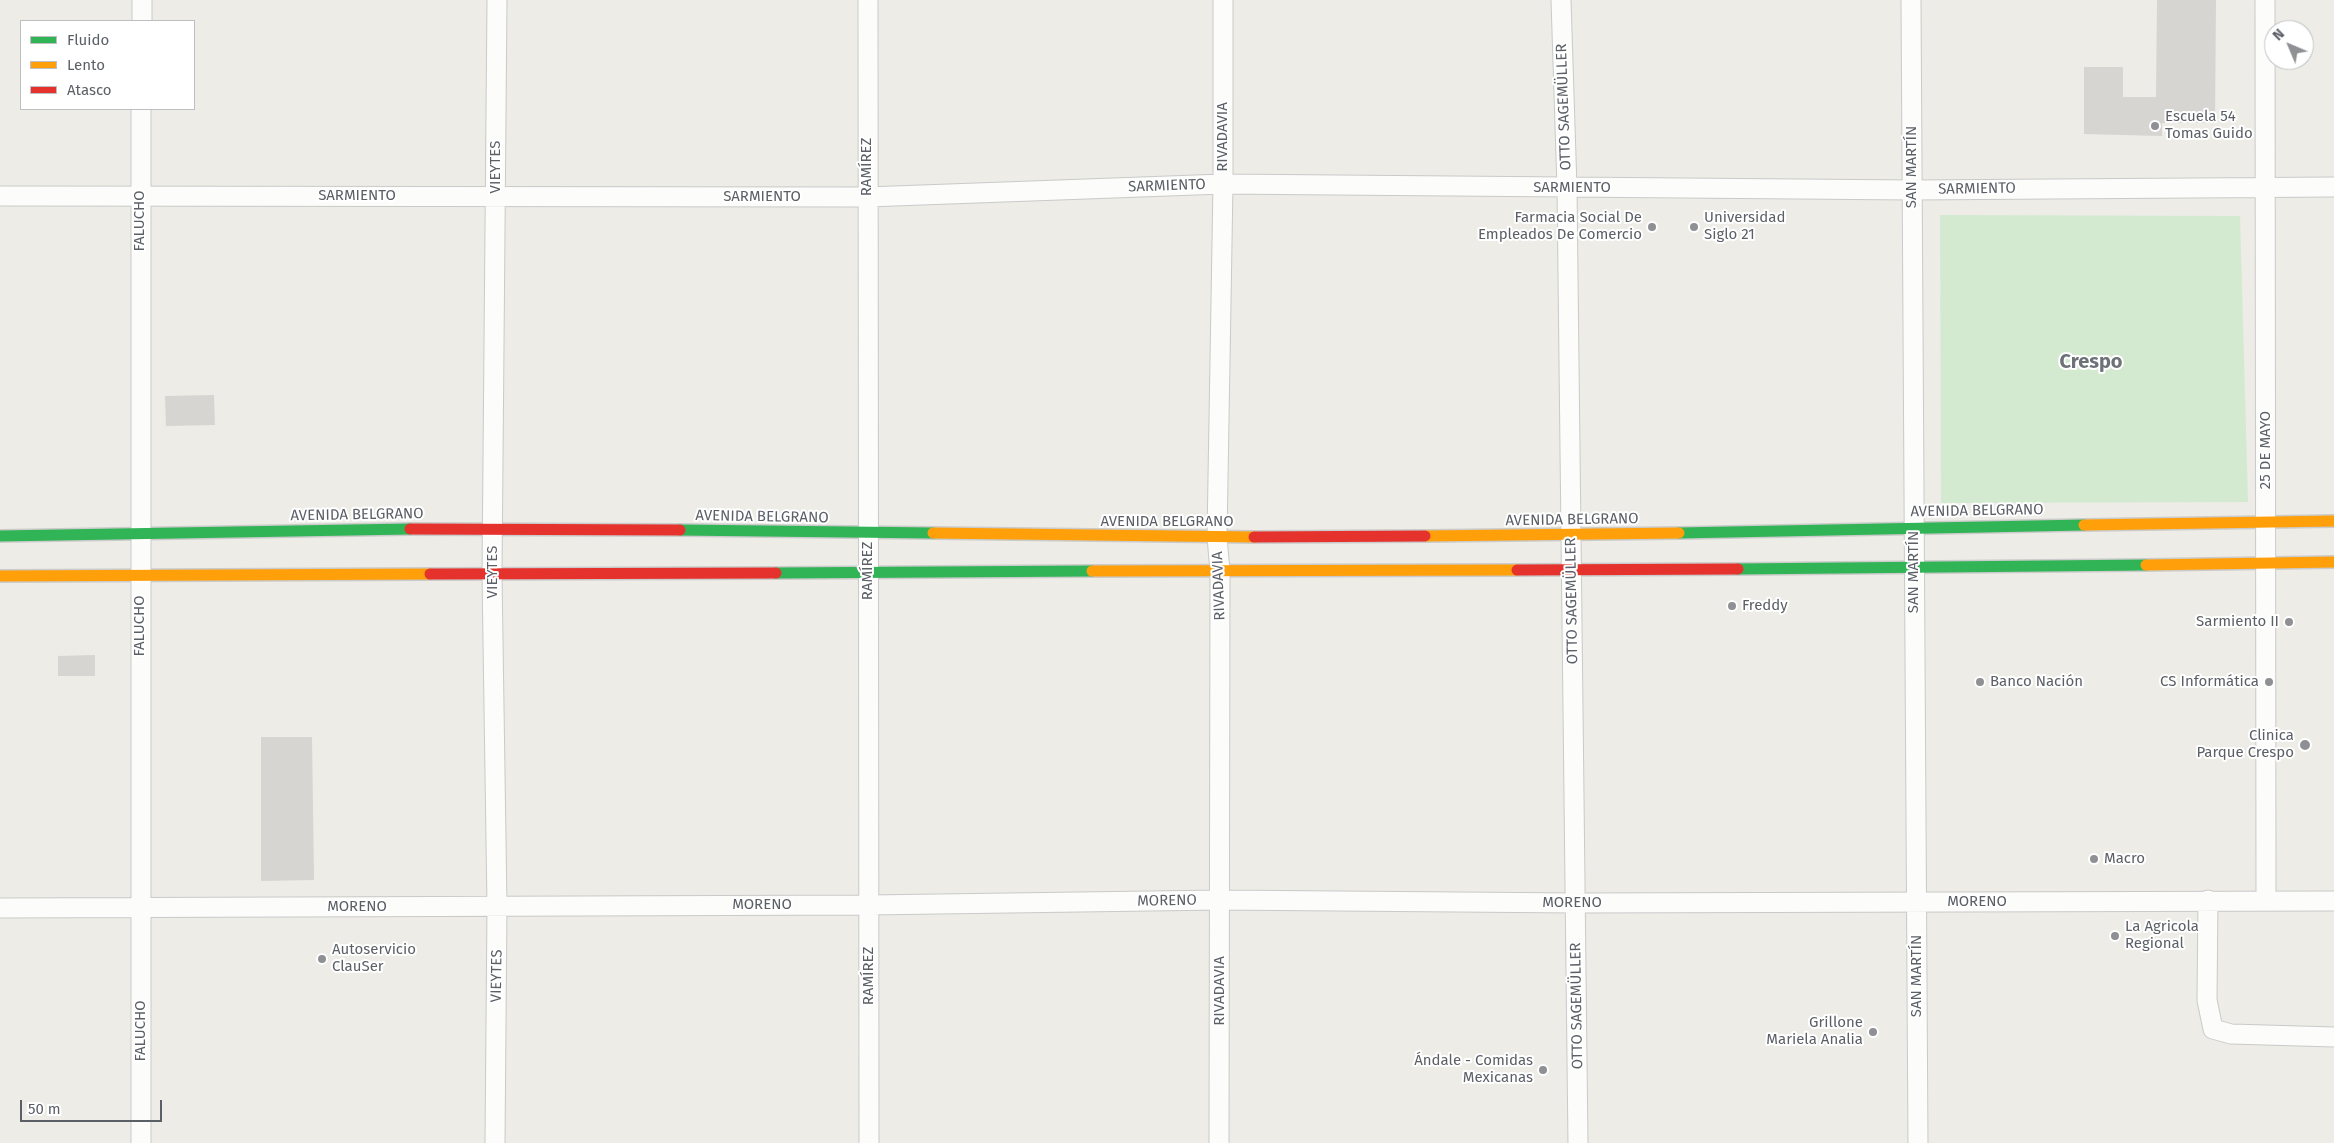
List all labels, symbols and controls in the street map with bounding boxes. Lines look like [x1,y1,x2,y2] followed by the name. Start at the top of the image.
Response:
[20,20,195,110] legend
[2264,20,2314,70] north arrow
[2269,25,2288,44] text: N
[67,31,109,49] text: Fluido
[1553,43,1575,171] street label: OTTO SAGEMÜLLER
[67,56,105,74] text: Lento
[67,81,112,99] text: Atasco
[1214,102,1232,172] street label: RIVADAVIA
[2165,108,2253,143] place label: Escuela 54 Tomas Guido
[2149,120,2161,132] marker: Escuela 54 Tomas Guido
[1903,126,1921,208] street label: SAN MARTÍN
[858,138,876,196] street label: RAMÍREZ
[487,141,505,193] street label: VIEYTES
[1128,176,1206,196] street label: SARMIENTO
[1533,179,1611,197] street label: SARMIENTO
[1938,179,2016,199] street label: SARMIENTO
[318,187,396,205] street label: SARMIENTO
[723,188,801,206] street label: SARMIENTO
[131,190,149,252] street label: FALUCHO
[1478,209,1642,244] place label: Farmacia Social De Empleados De Comercio
[1704,209,1785,244] place label: Universidad Siglo 21
[1646,221,1658,233] marker: Farmacia Social De Empleados De Comercio
[1688,221,1700,233] marker: Universidad Siglo 21
[2060,350,2122,374] district label: Crespo
[2257,411,2275,489] street label: 25 DE MAYO
[1910,501,2044,521] street label: AVENIDA BELGRANO
[290,505,424,525] street label: AVENIDA BELGRANO
[695,507,829,527] street label: AVENIDA BELGRANO
[1505,510,1639,530] street label: AVENIDA BELGRANO
[1100,513,1234,531] street label: AVENIDA BELGRANO
[1905,531,1923,613] street label: SAN MARTÍN
[1562,537,1582,665] street label: OTTO SAGEMÜLLER
[859,542,877,600] street label: RAMÍREZ
[484,546,502,598] street label: VIEYTES
[1209,551,1229,621] street label: RIVADAVIA
[131,595,149,657] street label: FALUCHO
[1742,597,1788,615] place label: Freddy
[1726,600,1738,612] marker: Freddy
[2196,613,2279,631] place label: Sarmiento II
[2283,616,2295,628] marker: Sarmiento II
[1990,673,2083,691] place label: Banco Nación
[2160,673,2259,691] place label: CS Informática
[1974,676,1986,688] marker: Banco Nación
[2263,676,2275,688] marker: CS Informática
[2196,727,2294,762] place label: Clinica Parque Crespo
[2298,738,2312,752] marker: Clinica Parque Crespo
[2104,850,2145,868] place label: Macro
[2088,853,2100,865] marker: Macro
[1137,891,1197,911] street label: MORENO
[1947,893,2007,911] street label: MORENO
[1542,894,1602,912] street label: MORENO
[732,896,792,914] street label: MORENO
[327,898,387,916] street label: MORENO
[2125,918,2199,953] place label: La Agricola Regional
[2109,930,2121,942] marker: La Agricola Regional
[1908,935,1926,1017] street label: SAN MARTÍN
[332,941,416,976] place label: Autoservicio ClauSer
[1567,942,1587,1070] street label: OTTO SAGEMÜLLER
[860,947,878,1005] street label: RAMÍREZ
[488,949,506,1003] street label: VIEYTES
[316,953,328,965] marker: Autoservicio ClauSer
[1211,956,1229,1026] street label: RIVADAVIA
[132,1000,150,1062] street label: FALUCHO
[1766,1014,1863,1049] place label: Grillone Mariela Analia
[1867,1026,1879,1038] marker: Grillone Mariela Analia
[1414,1052,1533,1087] place label: Ándale - Comidas Mexicanas
[1537,1064,1549,1076] marker: Ándale - Comidas Mexicanas
[22,1090,165,1122] scale bar
[28,1100,61,1118] text: 50 m

